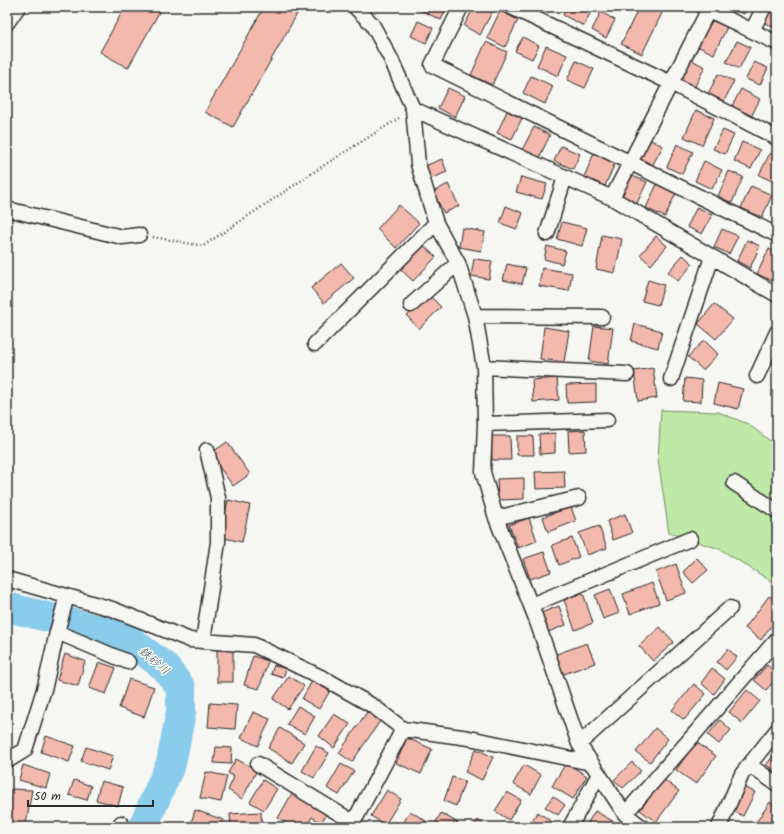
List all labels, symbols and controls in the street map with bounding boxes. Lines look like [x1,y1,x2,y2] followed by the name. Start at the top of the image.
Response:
[134,642,174,680] water label: 鉄砂川
[28,782,153,808] scale bar
[34,787,61,806] text: 50 m

